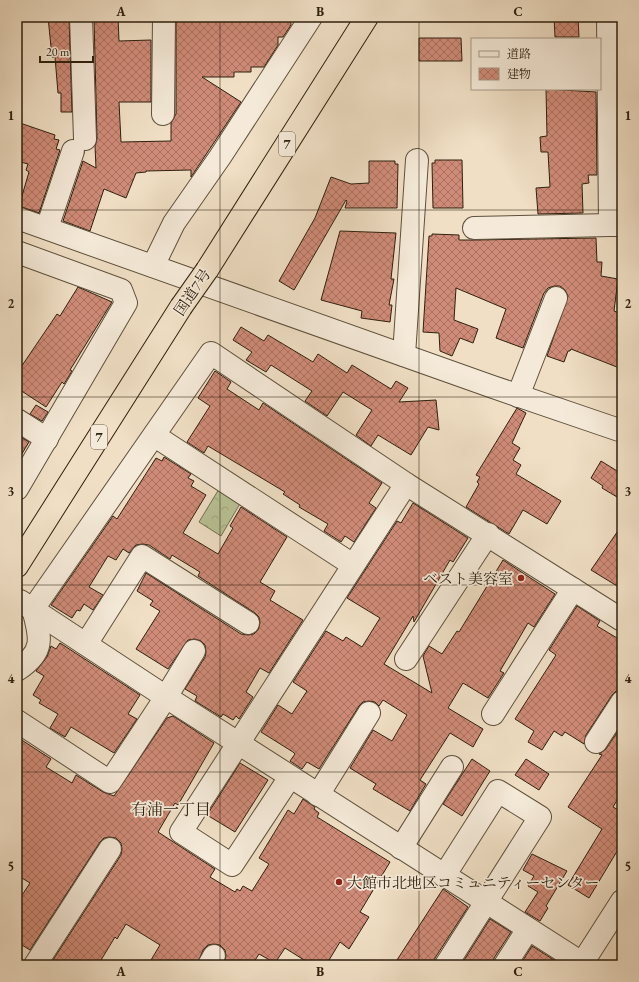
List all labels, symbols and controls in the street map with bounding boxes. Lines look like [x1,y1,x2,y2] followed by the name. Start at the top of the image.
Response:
[115,3,126,20] text: A
[316,3,324,20] text: B
[513,3,523,20] text: C
[40,38,93,64] scale bar
[471,38,601,90] legend
[46,44,70,60] text: 20 m
[507,46,531,62] text: 道路
[507,66,531,82] text: 建物
[8,107,15,124] text: 1
[625,107,632,124] text: 1
[279,132,295,156] road number: 7
[170,265,214,319] street label: 国道7号
[8,295,15,312] text: 2
[625,295,632,312] text: 2
[91,425,107,449] road number: 7
[8,483,15,500] text: 3
[625,483,632,500] text: 3
[423,569,513,588] place label: ベスト美容室
[516,573,526,583] marker: ベスト美容室
[8,670,15,687] text: 4
[625,670,632,687] text: 4
[131,799,211,820] district label: 有浦一丁目
[8,858,14,875] text: 5
[625,858,631,875] text: 5
[347,873,600,892] place label: 大館市北地区コミュニティーセンター
[334,877,344,887] marker: 大館市北地区コミュニティーセンター
[115,963,126,980] text: A
[316,963,324,980] text: B
[513,963,523,980] text: C

